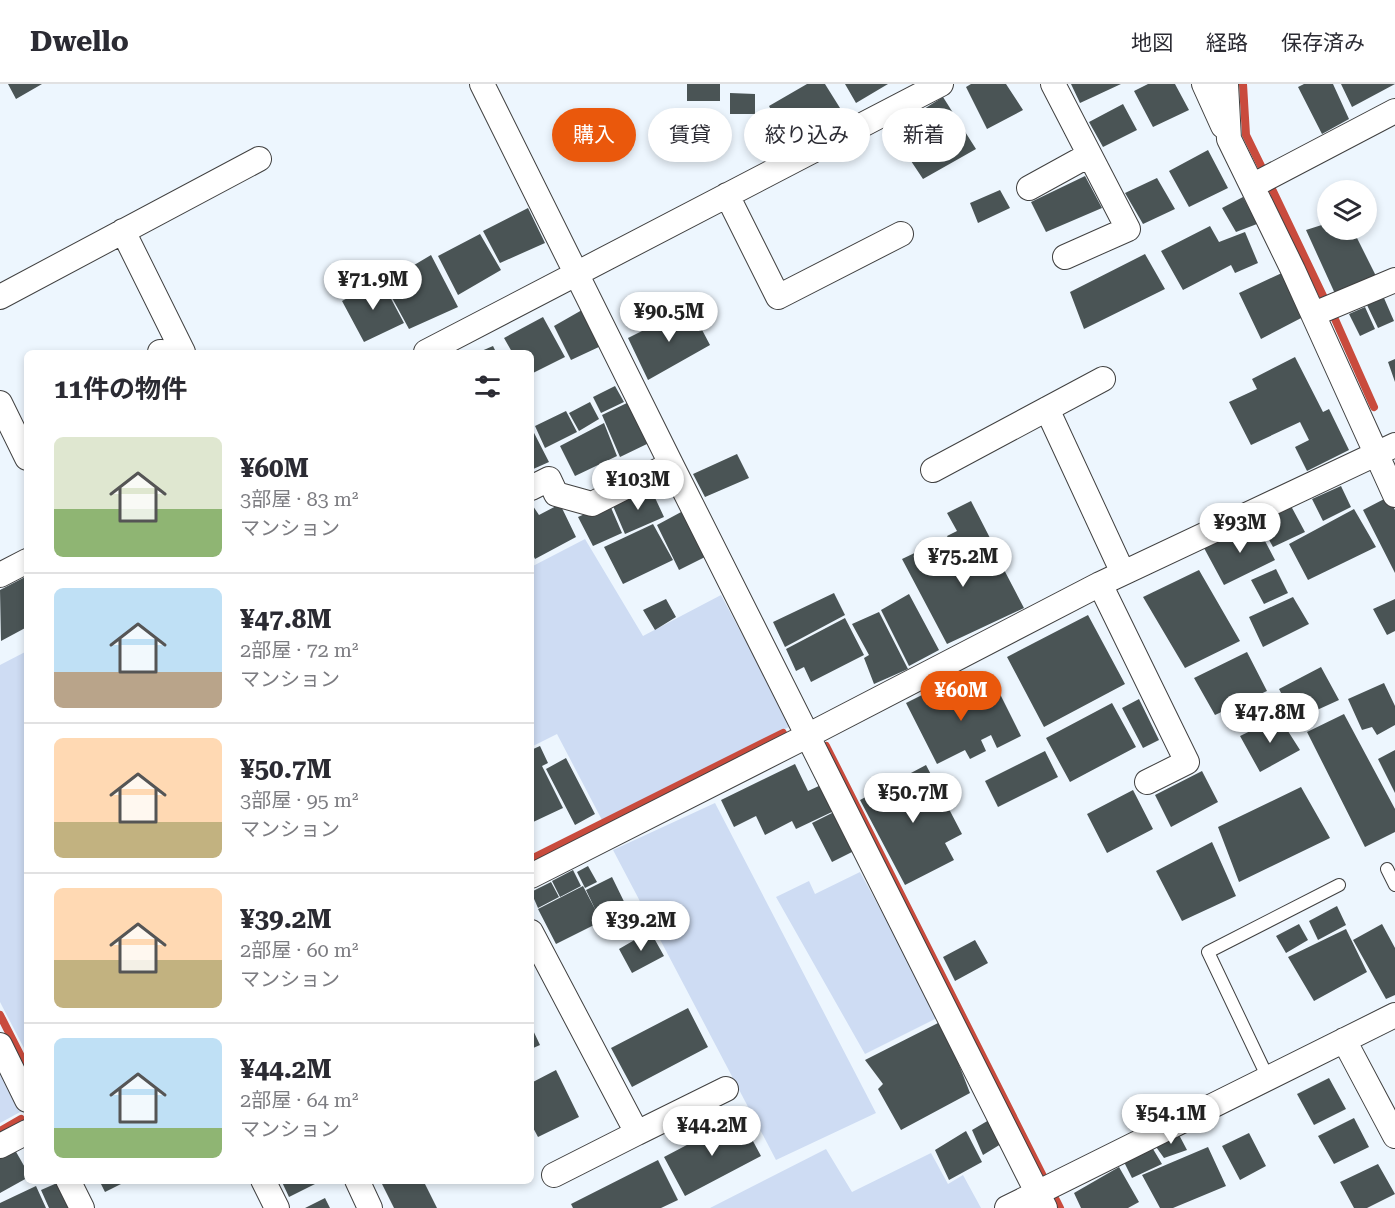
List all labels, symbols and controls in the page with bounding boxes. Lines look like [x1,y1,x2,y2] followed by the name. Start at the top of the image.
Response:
[30,25,129,58] text: Dwello
[1131,31,1173,55] text: 地図
[1206,31,1248,55] text: 経路
[1281,31,1365,55] text: 保存済み
[552,108,636,162] chip: 購入
[648,108,732,162] chip: 賃貸
[744,108,870,162] chip: 絞り込み
[882,108,966,162] chip: 新着
[1317,180,1377,240] map controls
[1317,180,1377,240] button: layers
[324,260,422,311] pin: ¥71.9M
[338,267,408,291] text: ¥71.9M
[620,292,718,343] pin: ¥90.5M
[634,299,704,323] text: ¥90.5M
[471,370,504,403] icon: filters
[54,374,187,404] text: 11件の物件
[240,453,309,483] text: ¥60M
[596,460,680,511] pin: ¥103M
[102,461,174,533] icon: home
[606,467,670,491] text: ¥103M
[240,487,359,511] text: 3部屋 · 83 m²
[1204,503,1276,554] pin: ¥93M
[1214,510,1266,534] text: ¥93M
[240,516,340,540] text: マンション
[914,537,1012,588] pin: ¥75.2M
[928,544,998,568] text: ¥75.2M
[240,604,332,634] text: ¥47.8M
[102,612,174,684] icon: home
[240,638,359,662] text: 2部屋 · 72 m²
[240,667,340,691] text: マンション
[925,671,997,722] pin: ¥60M
[935,678,987,702] text: ¥60M
[1221,693,1319,744] pin: ¥47.8M
[1235,700,1305,724] text: ¥47.8M
[240,754,332,784] text: ¥50.7M
[102,762,174,834] icon: home
[864,773,962,824] pin: ¥50.7M
[878,780,948,804] text: ¥50.7M
[240,788,359,812] text: 3部屋 · 95 m²
[240,817,340,841] text: マンション
[592,901,690,952] pin: ¥39.2M
[240,904,332,934] text: ¥39.2M
[606,908,676,932] text: ¥39.2M
[102,912,174,984] icon: home
[240,938,359,962] text: 2部屋 · 60 m²
[240,967,340,991] text: マンション
[240,1054,332,1084] text: ¥44.2M
[102,1062,174,1134] icon: home
[240,1088,359,1112] text: 2部屋 · 64 m²
[1122,1094,1220,1145] pin: ¥54.1M
[1136,1101,1206,1125] text: ¥54.1M
[663,1106,761,1157] pin: ¥44.2M
[677,1113,747,1137] text: ¥44.2M
[240,1117,340,1141] text: マンション

